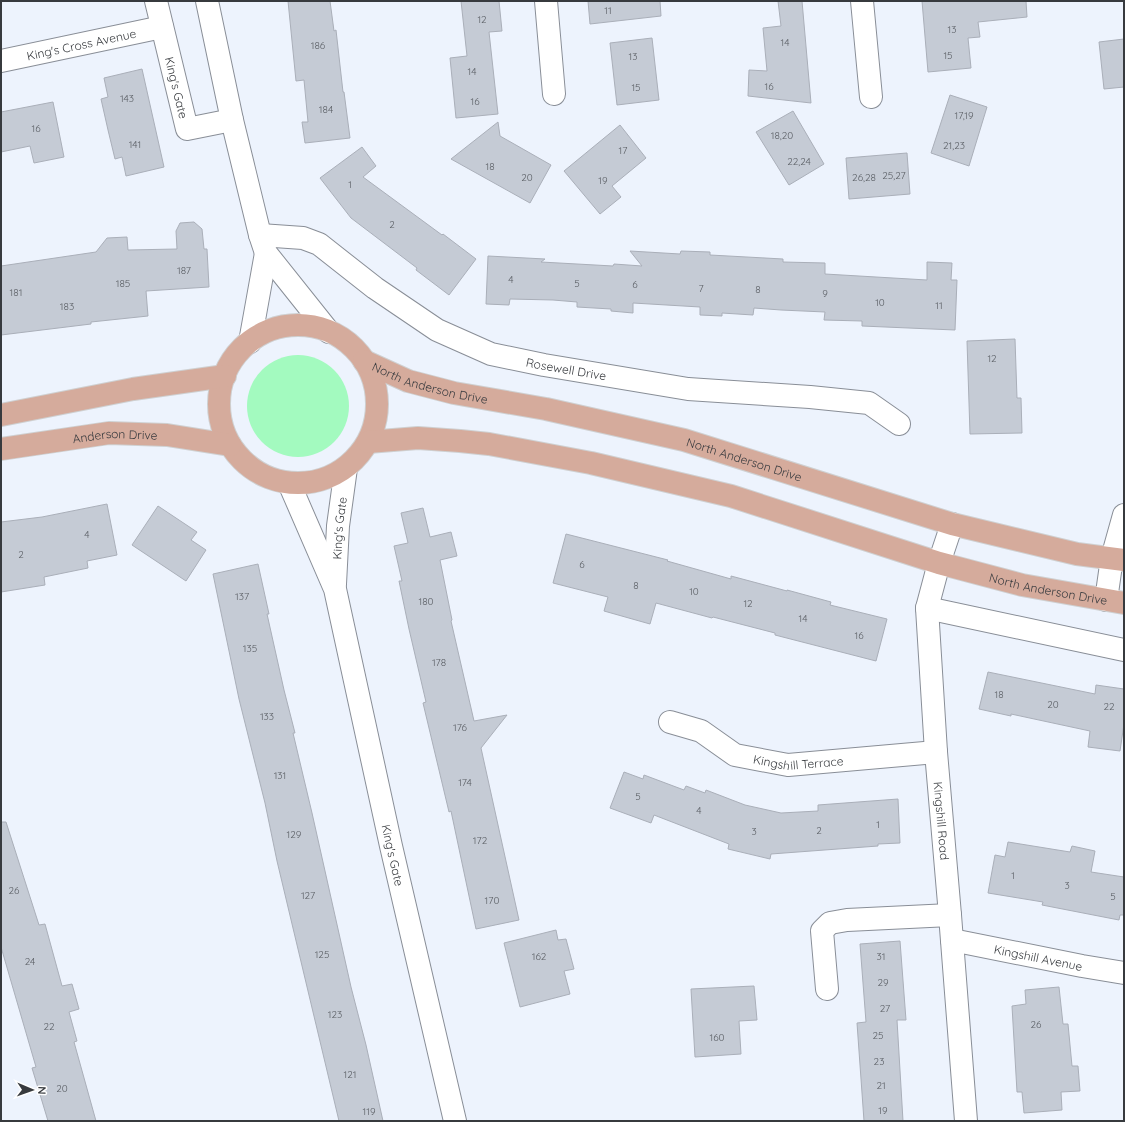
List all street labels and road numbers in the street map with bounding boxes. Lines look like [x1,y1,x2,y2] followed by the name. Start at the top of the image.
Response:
[25,25,138,63] street label: King's Cross Avenue
[162,55,192,120] street label: King's Gate
[525,354,608,383] street label: Rosewell Drive
[370,358,489,406] street label: North Anderson Drive
[71,425,158,446] street label: Anderson Drive
[685,434,804,484] street label: North Anderson Drive
[329,496,349,560] street label: King's Gate
[988,569,1109,607] street label: North Anderson Drive
[752,751,844,773] street label: Kingshill Terrace
[931,781,953,861] street label: Kingshill Road
[379,823,408,888] street label: King's Gate
[993,941,1084,973] street label: Kingshill Avenue

